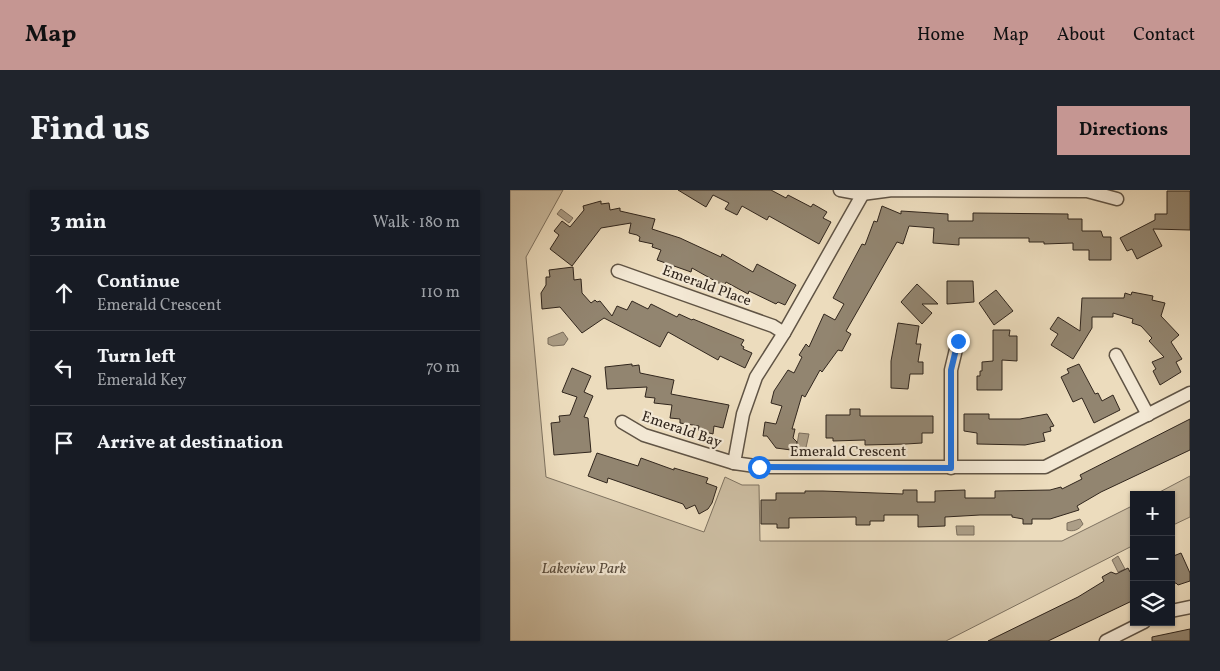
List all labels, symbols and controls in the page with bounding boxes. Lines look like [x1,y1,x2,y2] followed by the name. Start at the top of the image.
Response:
[25,18,76,52] text: Map
[917,23,965,48] text: Home
[993,23,1029,48] text: Map
[1057,23,1105,48] text: About
[1133,23,1195,48] text: Contact
[30,106,150,154] text: Find us
[1057,106,1190,155] button: Directions
[50,208,106,237] text: 3 min
[373,212,460,234] text: Walk · 180 m
[659,261,754,312] street label: Emerald Place
[97,269,180,295] text: Continue
[50,279,78,307] icon: ahead
[421,282,460,304] text: 110 m
[97,295,222,317] text: Emerald Crescent
[947,330,970,353] route end
[97,344,176,370] text: Turn left
[50,354,78,382] icon: left
[426,357,460,379] text: 70 m
[97,370,186,392] text: Emerald Key
[639,407,724,454] street label: Emerald Bay
[50,429,78,457] icon: arrive
[97,430,283,456] text: Arrive at destination
[790,442,906,463] street label: Emerald Crescent
[748,456,771,479] route start
[1130,491,1175,626] map controls
[1130,491,1175,536] button: +
[1130,536,1175,581] button: −
[541,559,627,580] park label: Lakeview Park
[1130,581,1175,626] button: layers

